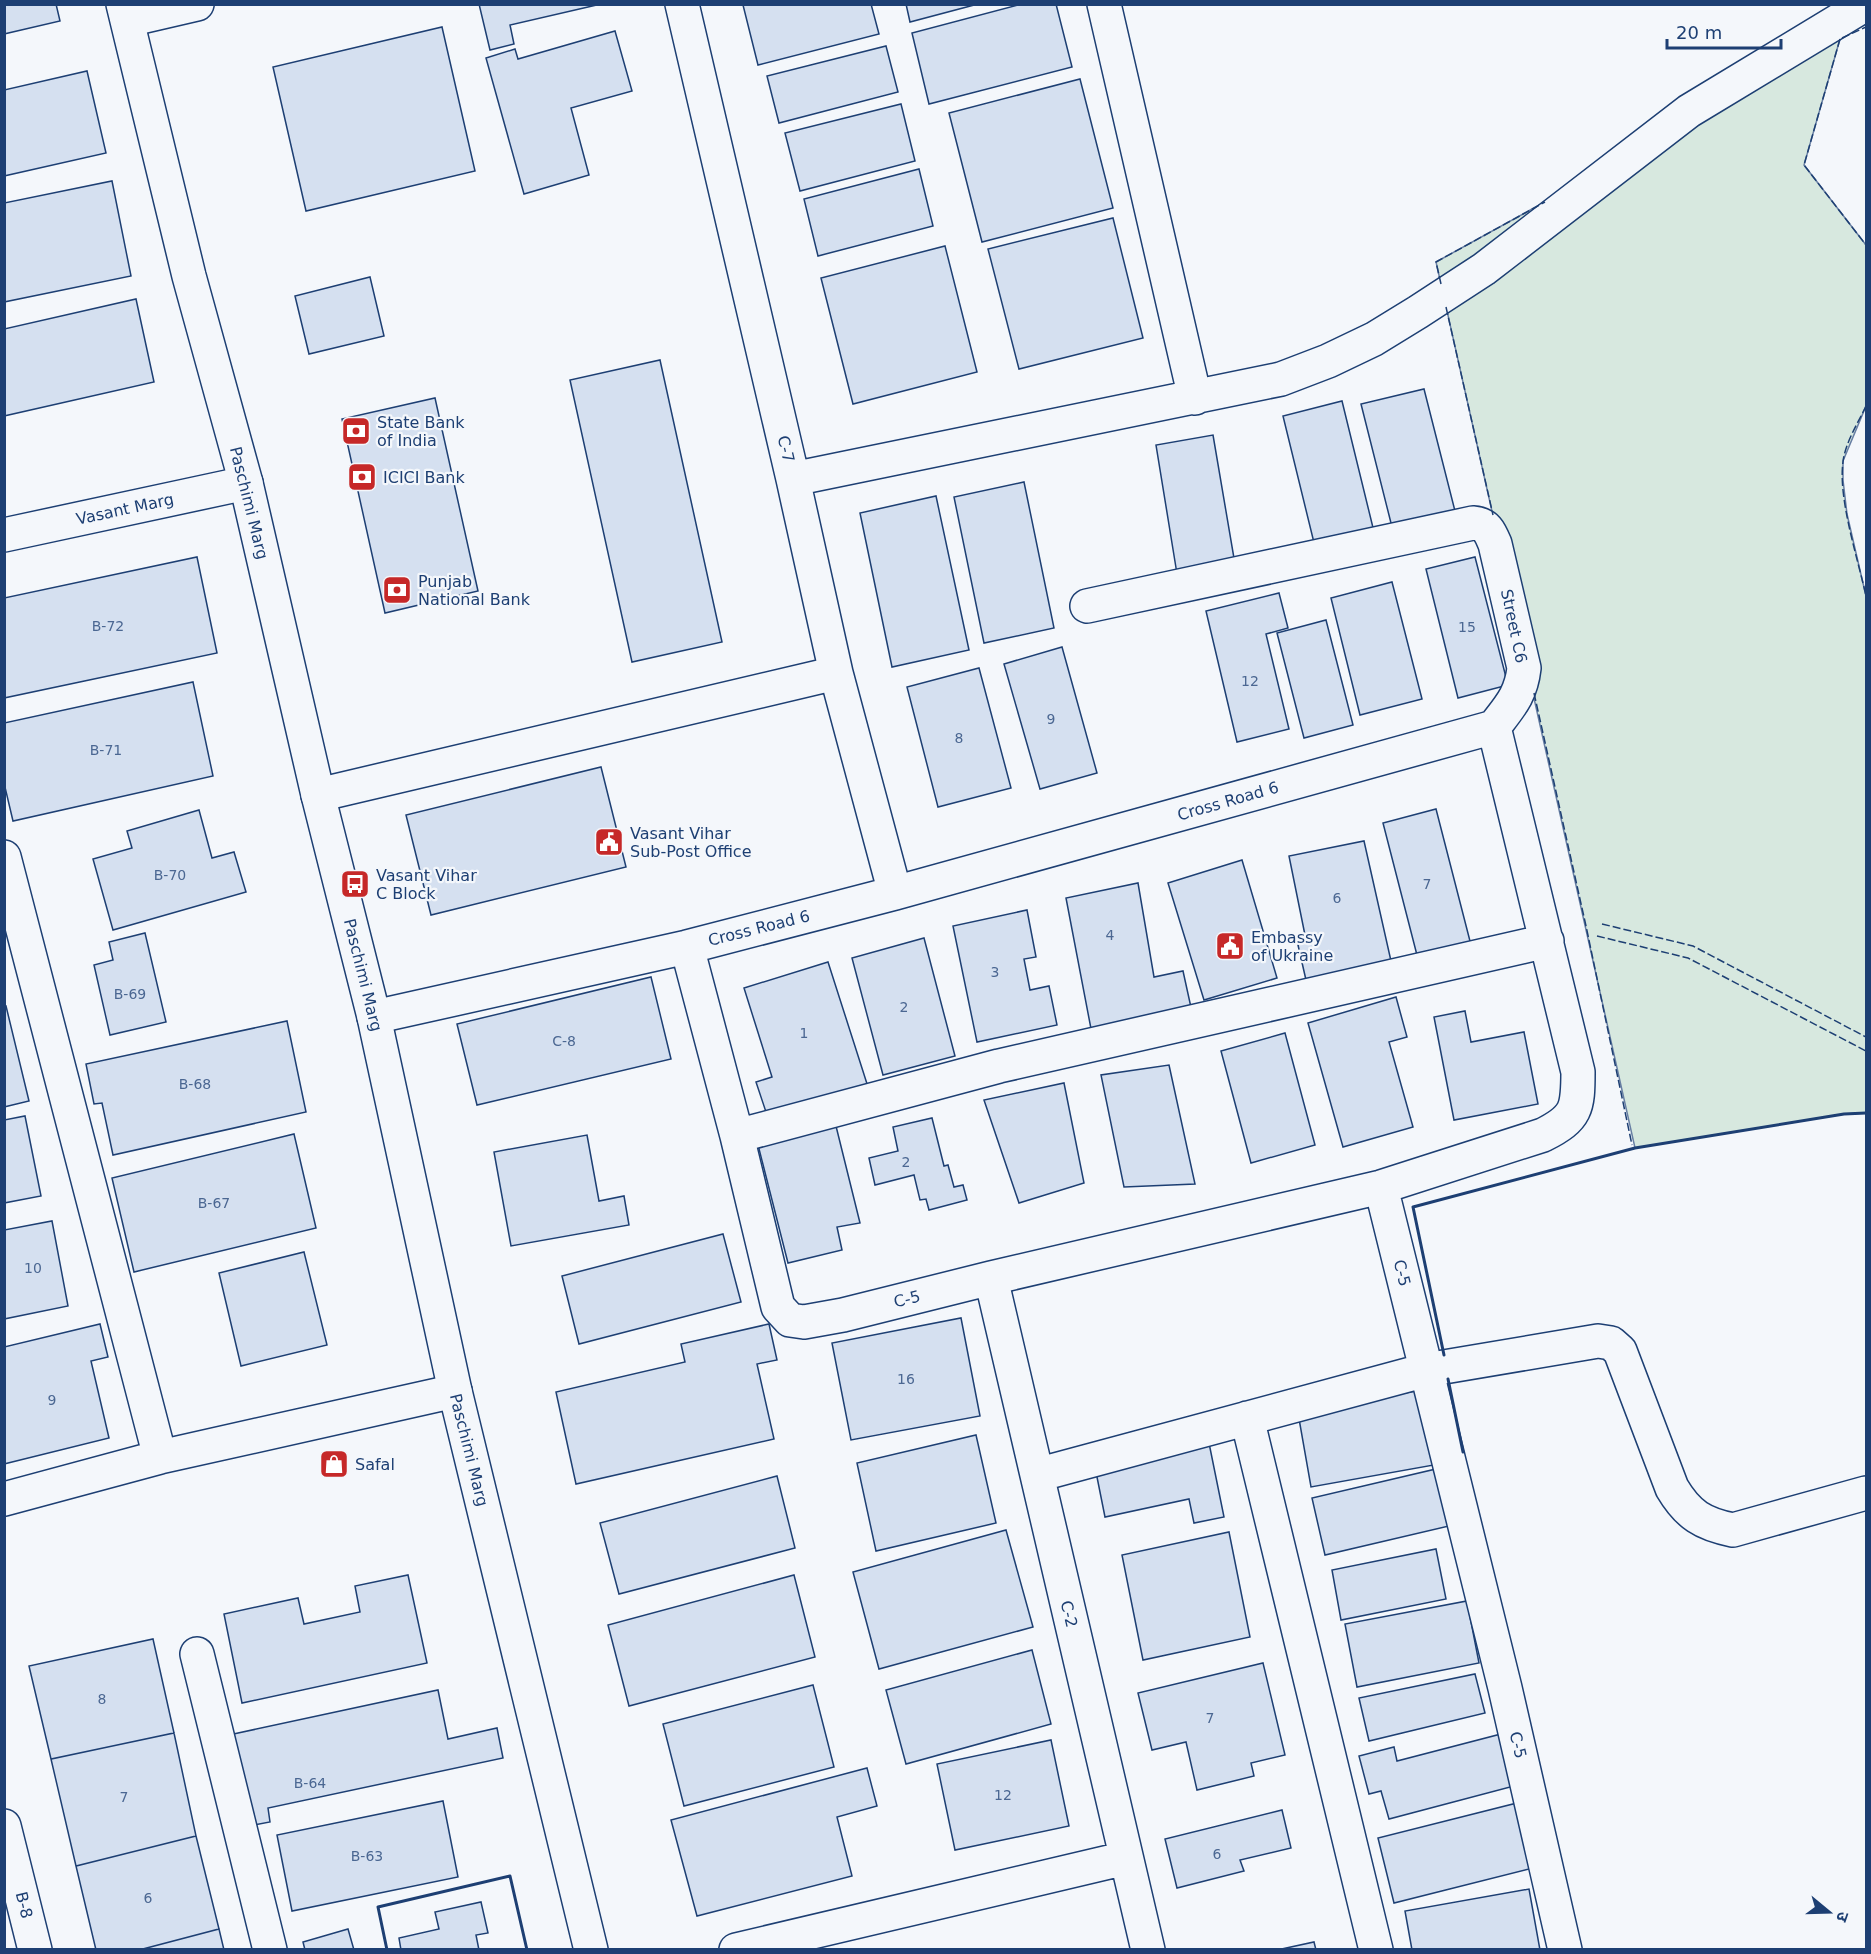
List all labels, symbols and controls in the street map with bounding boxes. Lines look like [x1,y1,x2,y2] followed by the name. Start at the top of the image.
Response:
[1667,12,1781,50] scale bar
[1676,22,1722,43] text: 20 m
[377,413,465,450] place label: State Bank of India
[340,415,372,447] bank icon: State Bank of India
[774,434,798,464] street label: C-7
[226,445,272,561] street label: Paschimi Marg
[346,461,378,493] bank icon: ICICI Bank
[383,468,466,487] place label: ICICI Bank
[74,489,176,529] street label: Vasant Marg
[418,572,531,609] place label: Punjab National Bank
[381,574,413,606] bank icon: Punjab National Bank
[1497,587,1531,665] street label: Street C6
[92,618,124,634] house number: B-72
[1458,619,1476,635] house number: 15
[1241,673,1259,689] house number: 12
[1047,711,1055,727] house number: 9
[955,730,963,746] house number: 8
[90,742,122,758] house number: B-71
[1175,777,1281,825] street label: Cross Road 6
[630,824,752,861] place label: Vasant Vihar Sub-Post Office
[593,826,625,858] public building icon: Vasant Vihar Sub-Post Office
[376,866,477,903] place label: Vasant Vihar C Block
[154,867,186,883] house number: B-70
[339,868,371,900] bus stop icon: Vasant Vihar C Block
[1423,876,1431,892] house number: 7
[1333,890,1342,906] house number: 6
[706,906,812,950] street label: Cross Road 6
[340,917,386,1033] street label: Paschimi Marg
[1106,927,1115,943] house number: 4
[1251,928,1333,965] place label: Embassy of Ukraine
[1214,930,1246,962] public building icon: Embassy of Ukraine
[991,964,999,980] house number: 3
[114,986,146,1002] house number: B-69
[900,999,908,1015] house number: 2
[800,1025,808,1041] house number: 1
[552,1033,576,1049] house number: C-8
[179,1076,211,1092] house number: B-68
[902,1154,910,1170] house number: 2
[198,1195,230,1211] house number: B-67
[1390,1258,1414,1288] street label: C-5
[24,1260,42,1276] house number: 10
[892,1287,922,1311] street label: C-5
[897,1371,915,1387] house number: 16
[48,1392,56,1408] house number: 9
[446,1392,492,1508] street label: Paschimi Marg
[318,1448,350,1480] shop icon: Safal
[355,1455,395,1474] place label: Safal
[1057,1599,1081,1629] street label: C-2
[98,1691,106,1707] house number: 8
[1206,1710,1214,1726] house number: 7
[1506,1730,1530,1760] street label: C-5
[294,1775,326,1791] house number: B-64
[994,1787,1012,1803] house number: 12
[120,1789,128,1805] house number: 7
[1213,1846,1222,1862] house number: 6
[351,1848,383,1864] house number: B-63
[1799,1882,1859,1942] north arrow
[12,1890,36,1920] street label: B-8
[144,1890,153,1906] house number: 6
[1832,1909,1853,1925] text: उ

